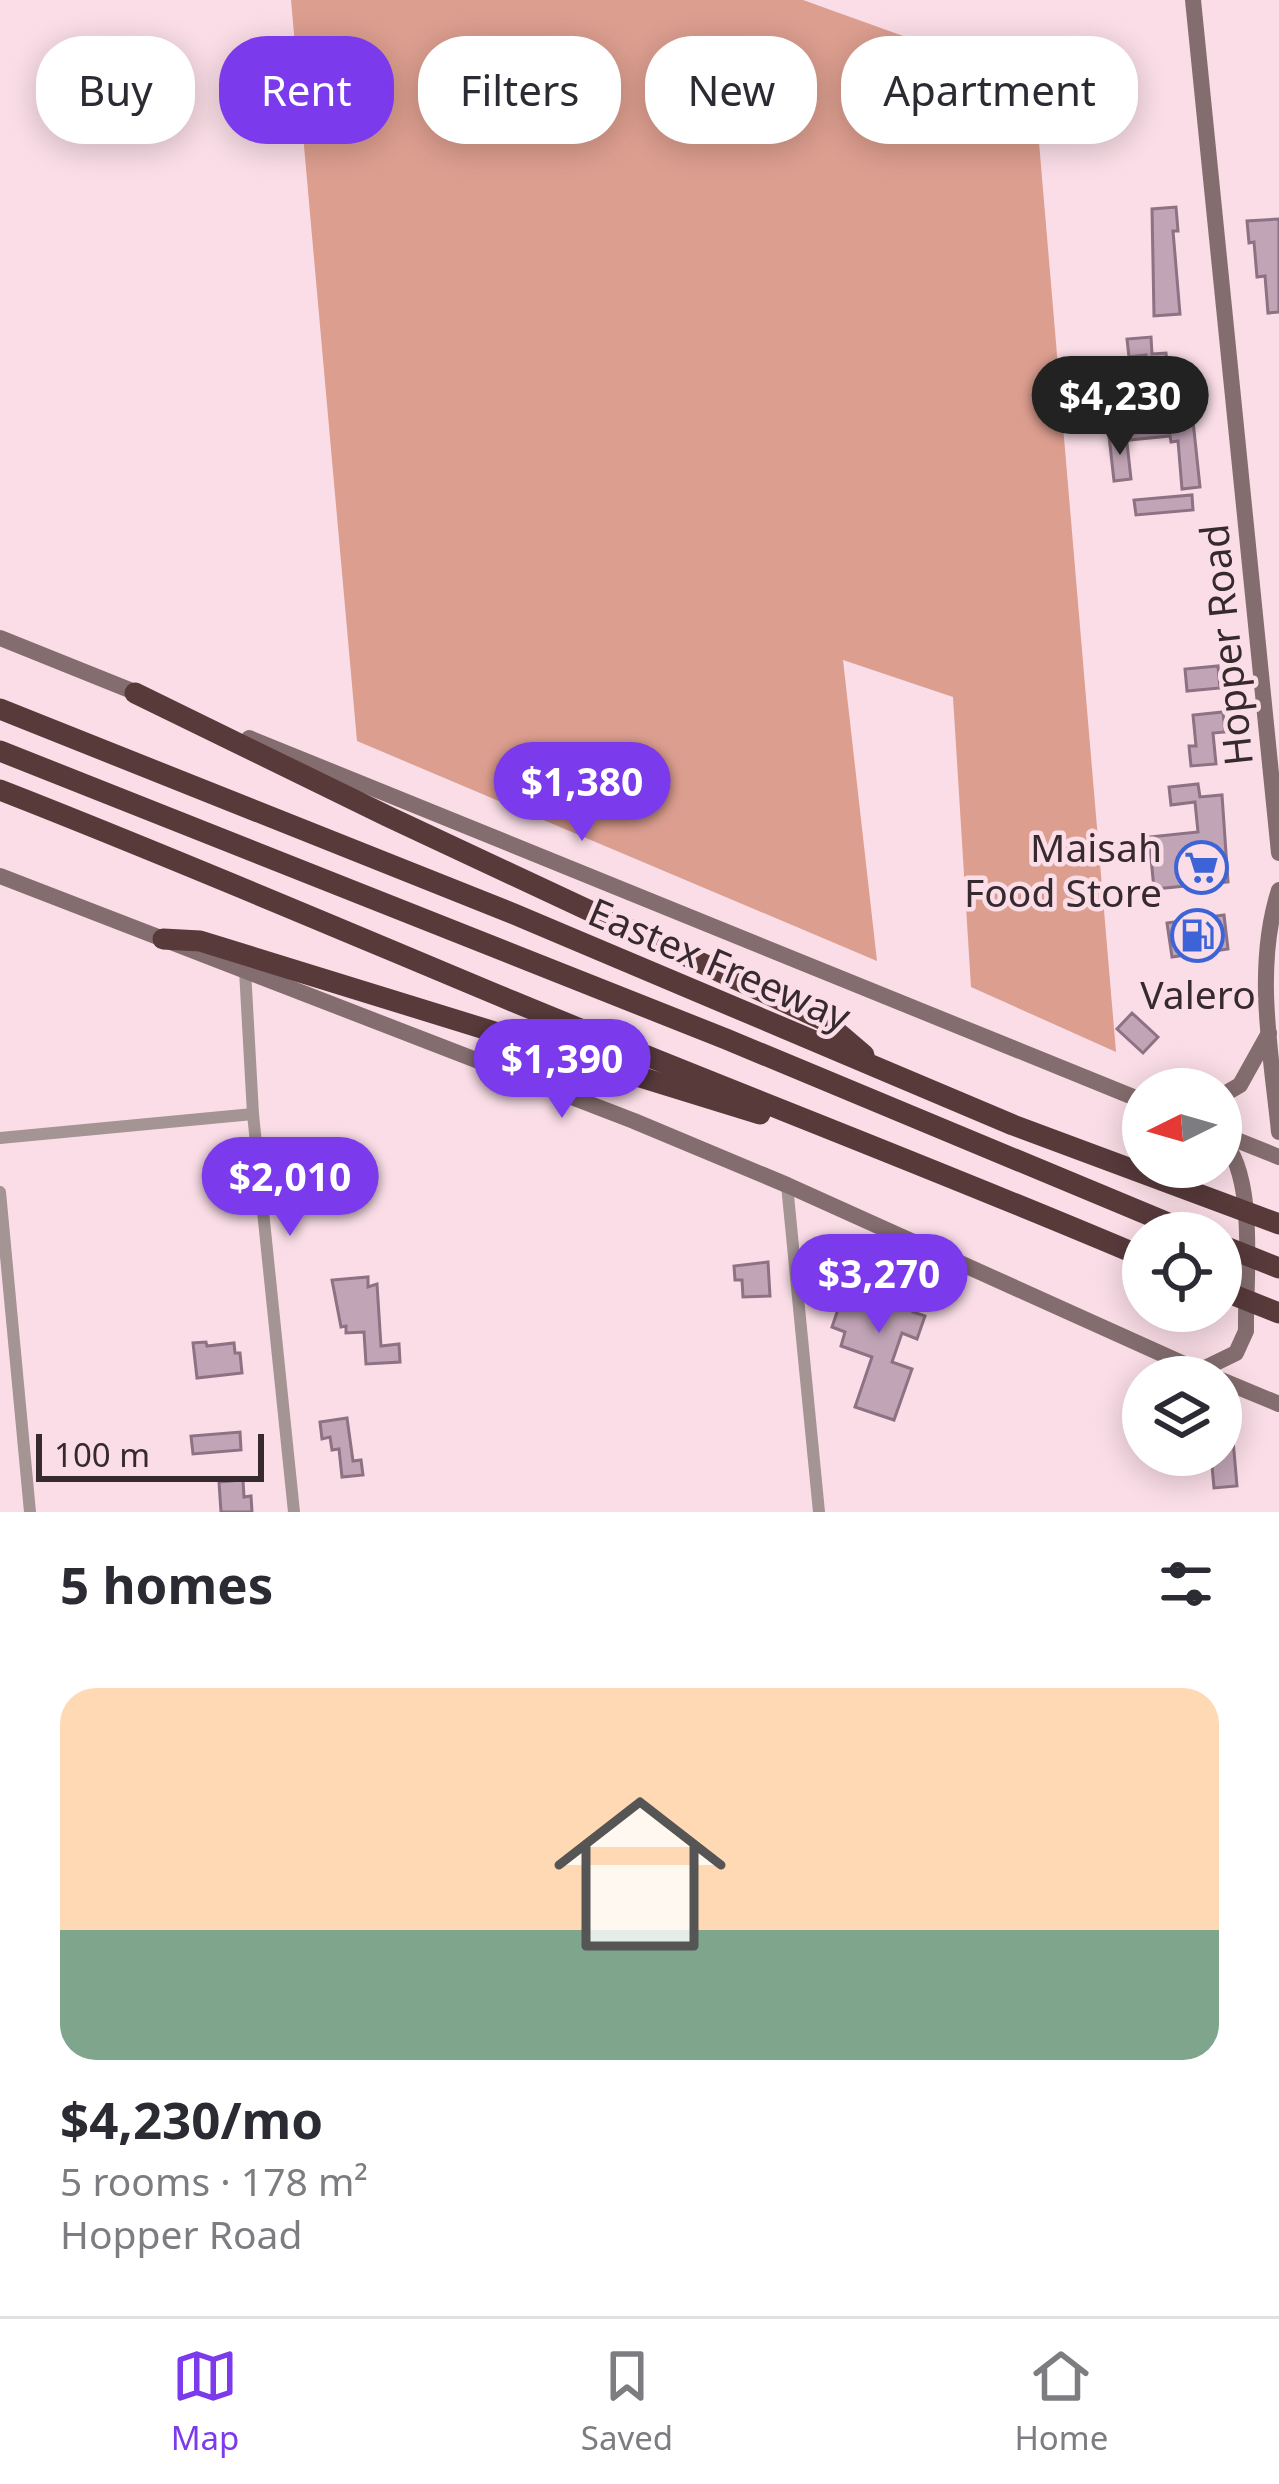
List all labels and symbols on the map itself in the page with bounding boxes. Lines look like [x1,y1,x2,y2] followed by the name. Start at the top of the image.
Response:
[1022,356,1218,458] pin: $4,230
[1186,522,1264,768] street label: Hopper Road
[484,742,680,844] pin: $1,380
[964,820,1162,918] place label: Maisah Food Store
[1173,840,1229,896] supermarket icon: Maisah Food Store
[581,884,859,1042] street label: Eastex Freeway
[1170,908,1226,964] fuel station icon: Valero
[1140,967,1256,1020] place label: Valero
[464,1019,660,1121] pin: $1,390
[1122,1068,1242,1188] north arrow
[192,1137,388,1239] pin: $2,010
[781,1234,977,1336] pin: $3,270
[36,1428,264,1481] scale bar

